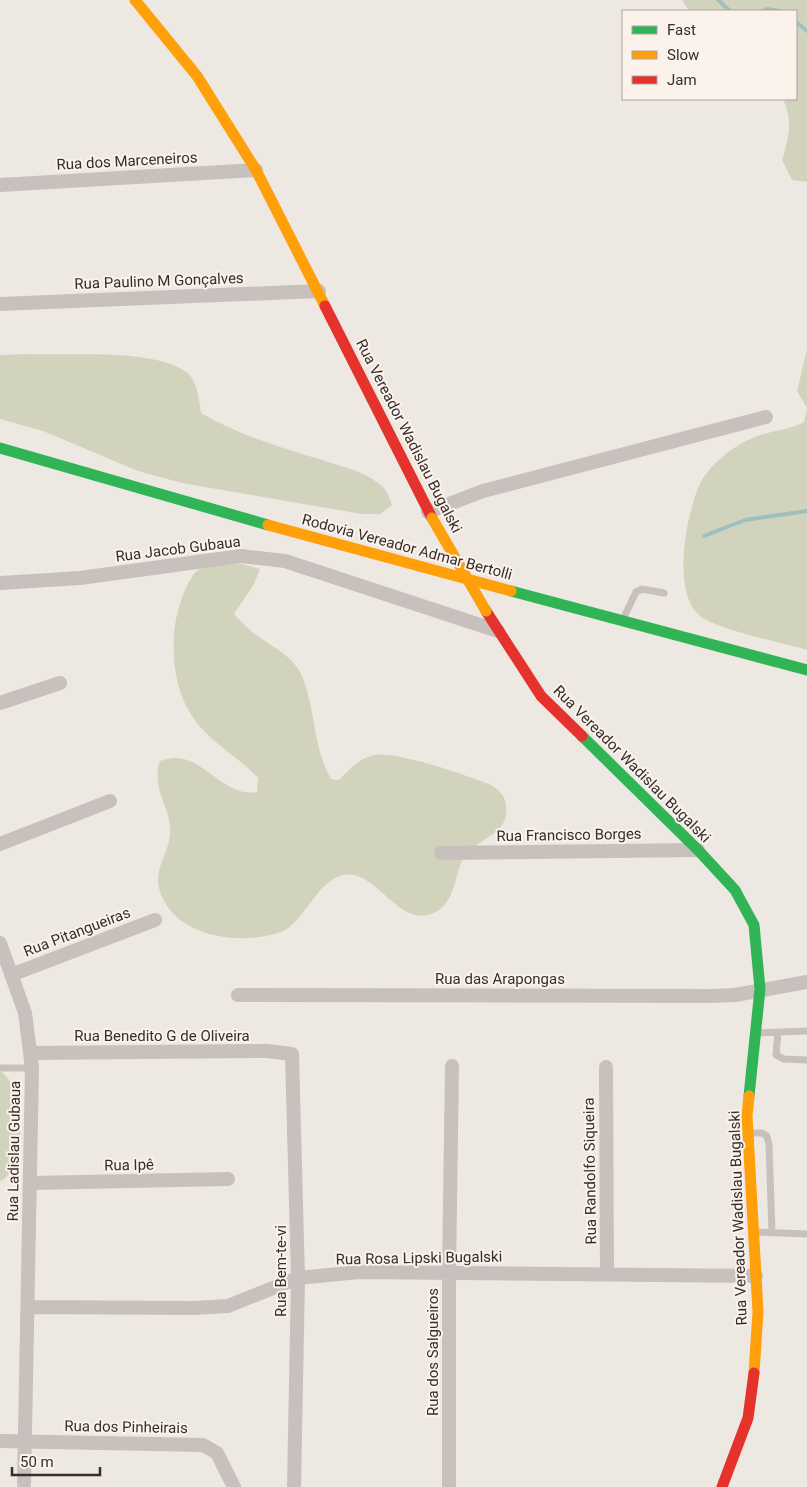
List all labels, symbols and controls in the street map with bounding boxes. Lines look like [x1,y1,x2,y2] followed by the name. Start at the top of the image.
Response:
[622,10,797,100] legend
[667,21,696,39] text: Fast
[667,46,699,64] text: Slow
[667,71,697,89] text: Jam
[56,148,198,174] street label: Rua dos Marceneiros
[74,269,244,293] street label: Rua Paulino M Gonçalves
[352,336,466,536] street label: Rua Vereador Wadislau Bugalski
[300,510,514,584] street label: Rodovia Vereador Admar Bertolli
[114,532,242,566] street label: Rua Jacob Gubaua
[550,682,714,846] street label: Rua Vereador Wadislau Bugalski
[496,825,642,845] street label: Rua Francisco Borges
[21,903,133,961] street label: Rua Pitangueiras
[435,970,565,988] street label: Rua das Arapongas
[74,1027,250,1045] street label: Rua Benedito G de Oliveira
[4,1080,24,1222] street label: Rua Ladislau Gubaua
[580,1097,600,1245] street label: Rua Randolfo Siqueira
[725,1110,751,1326] street label: Rua Vereador Wadislau Bugalski
[104,1156,154,1174] street label: Rua Ipê
[272,1225,290,1317] street label: Rua Bem-te-vi
[336,1248,502,1268] street label: Rua Rosa Lipski Bugalski
[424,1288,442,1416] street label: Rua dos Salgueiros
[64,1417,188,1437] street label: Rua dos Pinheirais
[12,1444,100,1476] scale bar
[20,1453,54,1471] text: 50 m

